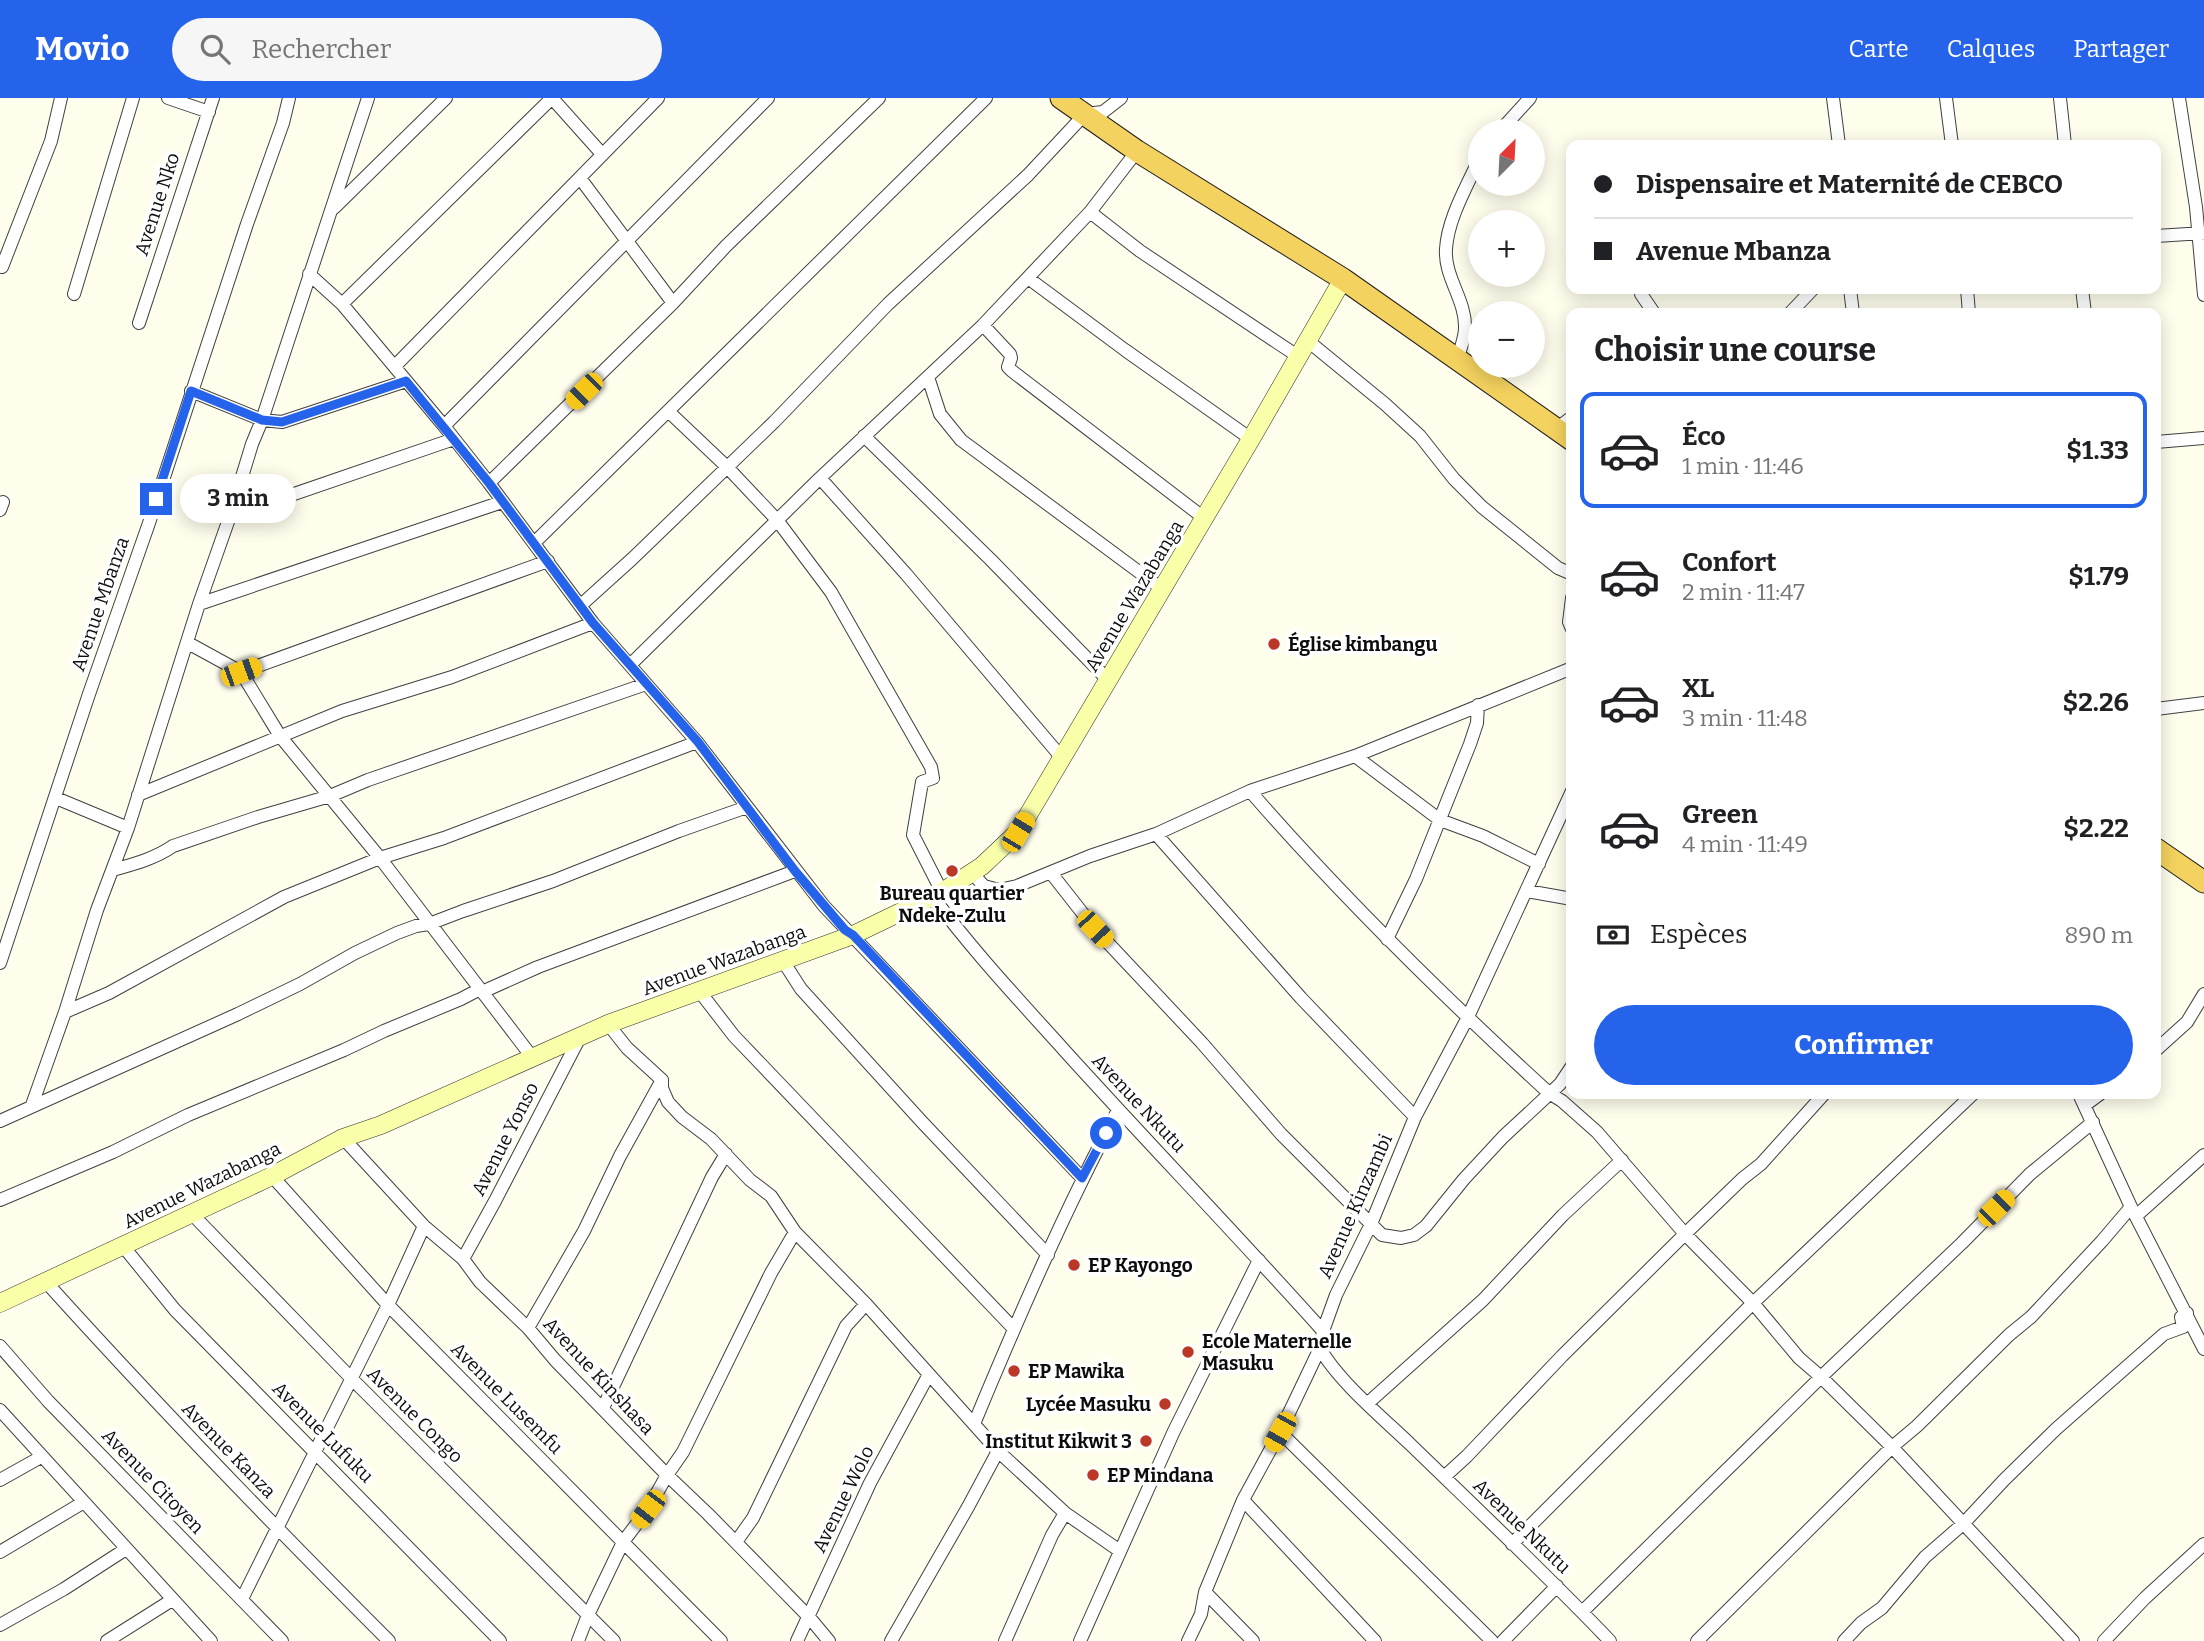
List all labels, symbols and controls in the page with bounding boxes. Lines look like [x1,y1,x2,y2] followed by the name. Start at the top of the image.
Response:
[172,18,662,81] search box
[35,29,130,69] text: Movio
[196,30,234,68] icon: search
[252,34,391,65] text: Rechercher
[1849,35,1909,63] text: Carte
[1947,35,2035,63] text: Calques
[2073,35,2169,63] text: Partager
[1468,119,1545,196] north arrow
[1468,119,1545,378] map controls
[130,150,184,258] street label: Avenue Nko
[1636,169,2063,200] text: Dispensaire et Maternité de CEBCO
[1468,210,1545,287] button: +
[1636,236,1831,267] text: Avenue Mbanza
[1468,301,1545,378] button: −
[1594,331,1876,369] text: Choisir une course
[562,369,607,413] car
[1598,419,1661,482] icon: car
[1682,421,1725,452] text: Éco
[2066,435,2129,466] text: $1.33
[1682,452,1804,480] text: 1 min · 11:46
[180,474,296,524] callout: 3 min
[140,483,172,515] route end
[207,484,269,512] text: 3 min
[1080,516,1189,676] street label: Avenue Wazabanga
[66,533,134,674] street label: Avenue Mbanza
[1598,545,1661,608] icon: car
[1682,547,1777,578] text: Confort
[2068,561,2129,592] text: $1.79
[1682,578,1805,606] text: 2 min · 11:47
[1288,631,1437,656] place label: Église kimbangu
[1266,636,1282,652] marker: Église kimbangu
[218,655,265,689] car
[1598,671,1661,734] icon: car
[1682,673,1714,704] text: XL
[2062,687,2129,718] text: $2.26
[1682,704,1808,732] text: 3 min · 11:48
[1598,797,1661,860] icon: car
[1682,799,1758,830] text: Green
[999,809,1038,855] car
[2063,813,2129,844] text: $2.22
[1682,830,1808,858] text: 4 min · 11:49
[944,863,960,879] marker: Bureau quartier Ndeke-Zulu
[880,882,1025,927] place label: Bureau quartier Ndeke-Zulu
[1073,906,1118,952] car
[1594,916,1632,954] icon: cash
[639,919,810,1000] street label: Avenue Wazabanga
[1650,919,1747,950] text: Espèces
[2064,921,2133,949] text: 890 m
[1594,1005,2133,1085] button: Confirmer
[1087,1049,1191,1157] street label: Avenue Nkutu
[467,1078,543,1200] street label: Avenue Yonso
[1090,1117,1122,1149] route start
[1313,1130,1397,1282] street label: Avenue Kinzambi
[119,1137,285,1233] street label: Avenue Wazabanga
[1974,1186,2019,1230] car
[1088,1254,1193,1277] place label: EP Kayongo
[1066,1257,1082,1273] marker: EP Kayongo
[539,1312,660,1440] street label: Avenue Kinshasa
[1202,1330,1352,1375] place label: Ecole Maternelle Masuku
[446,1337,568,1459] street label: Avenue Lusemfu
[1180,1344,1196,1360] marker: Ecole Maternelle Masuku
[1028,1360,1125,1383] place label: EP Mawika
[362,1362,468,1468] street label: Avenue Congo
[1006,1363,1022,1379] marker: EP Mawika
[268,1377,378,1487] street label: Avenue Lufuku
[1026,1393,1151,1416] place label: Lycée Masuku
[1157,1396,1173,1412] marker: Lycée Masuku
[177,1397,281,1503] street label: Avenue Kanza
[1261,1409,1300,1455] car
[97,1424,209,1538] street label: Avenue Citoyen
[985,1430,1132,1453] place label: Institut Kikwit 3
[1138,1433,1154,1449] marker: Institut Kikwit 3
[807,1442,879,1556] street label: Avenue Wolo
[1107,1464,1214,1487] place label: EP Mindana
[1085,1467,1101,1483] marker: EP Mindana
[1468,1474,1576,1578] street label: Avenue Nkutu
[627,1486,670,1532] car

